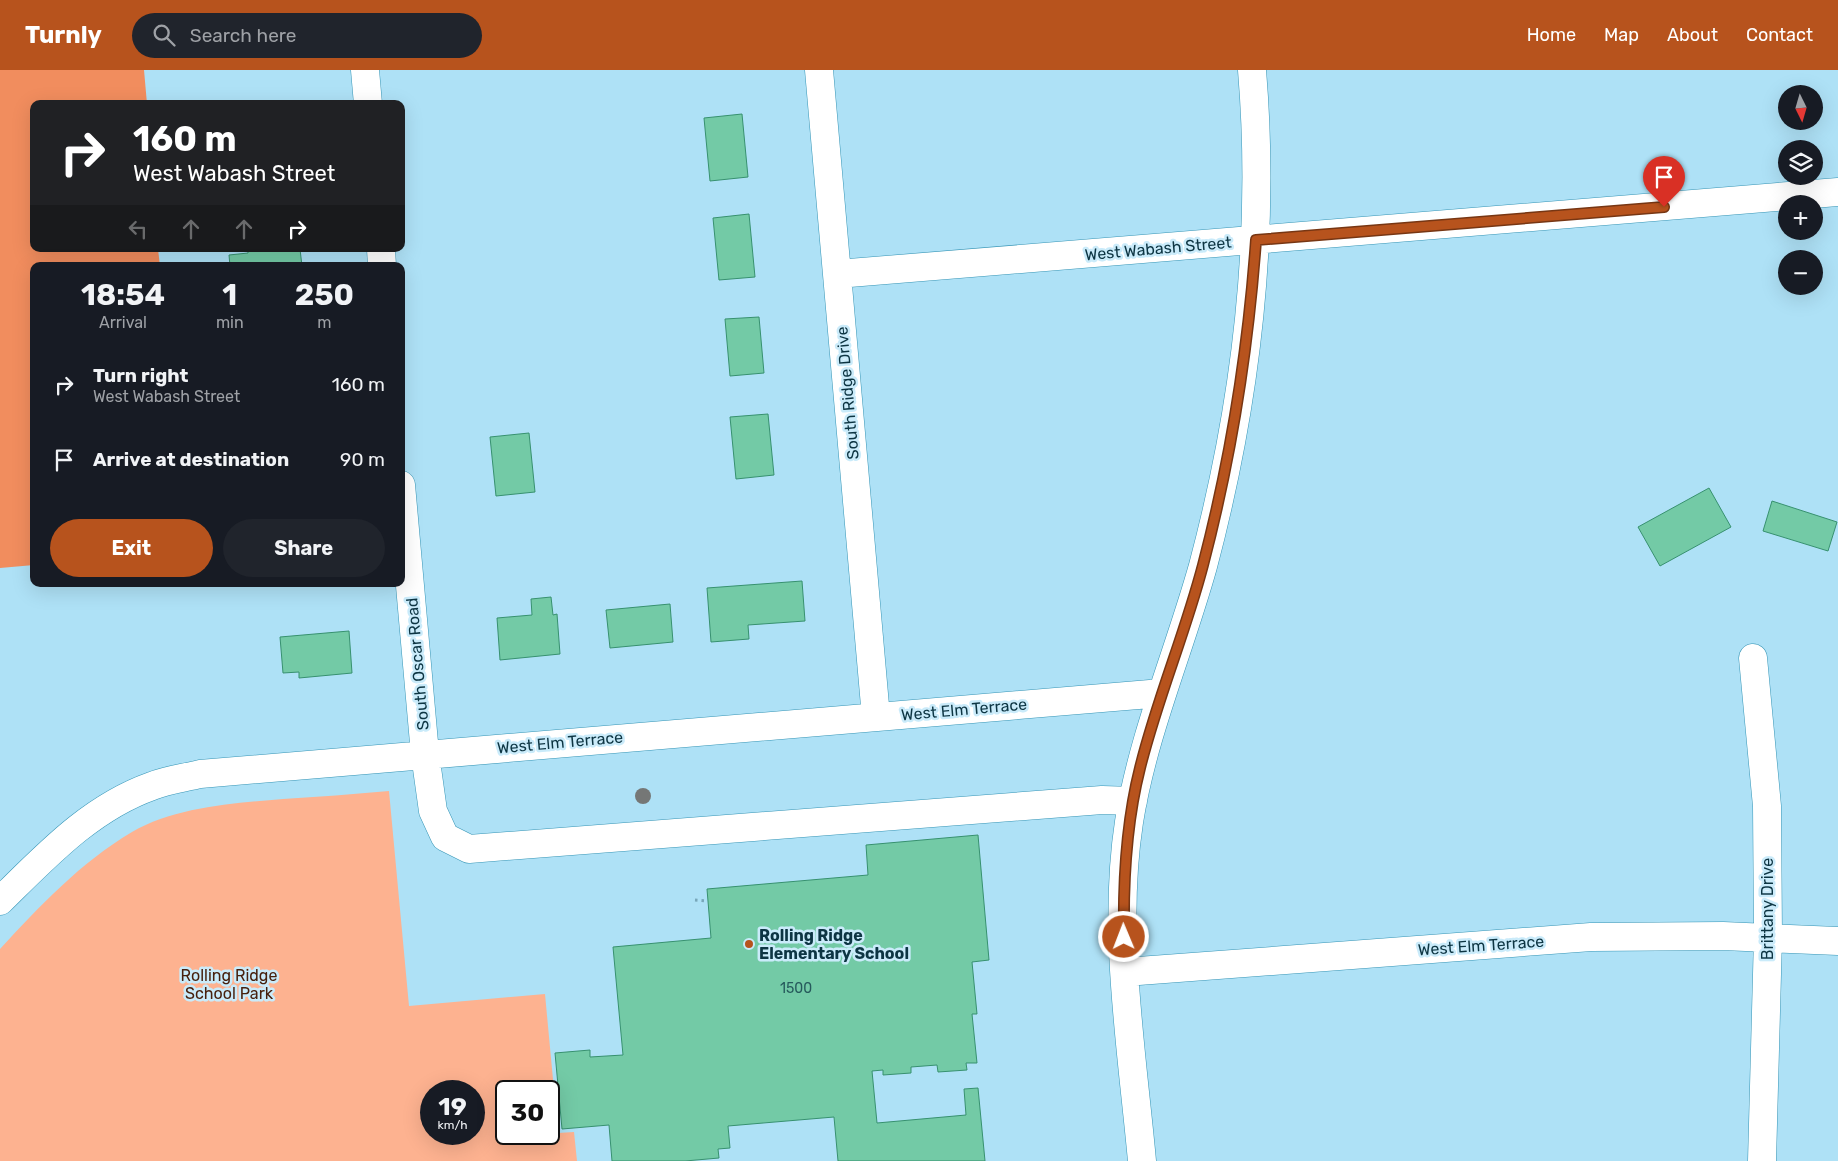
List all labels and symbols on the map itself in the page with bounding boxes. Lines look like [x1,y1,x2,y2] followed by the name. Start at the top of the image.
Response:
[1778,85,1822,130] north arrow
[1643,156,1685,207] pin
[1084,233,1232,264] street label: West Wabash Street
[832,326,863,460] street label: South Ridge Drive
[402,597,433,731] street label: South Oscar Road
[900,695,1028,724] street label: West Elm Terrace
[496,728,624,757] street label: West Elm Terrace
[1758,858,1777,960] street label: Brittany Drive
[1097,910,1149,962] position arrow
[759,926,909,963] place label: Rolling Ridge Elementary School
[1417,932,1545,959] street label: West Elm Terrace
[743,938,755,950] marker: Rolling Ridge Elementary School
[181,966,277,1003] park label: Rolling Ridge School Park
[780,980,812,997] house number: 1500
[495,1080,560,1145] speed limit sign: 30

